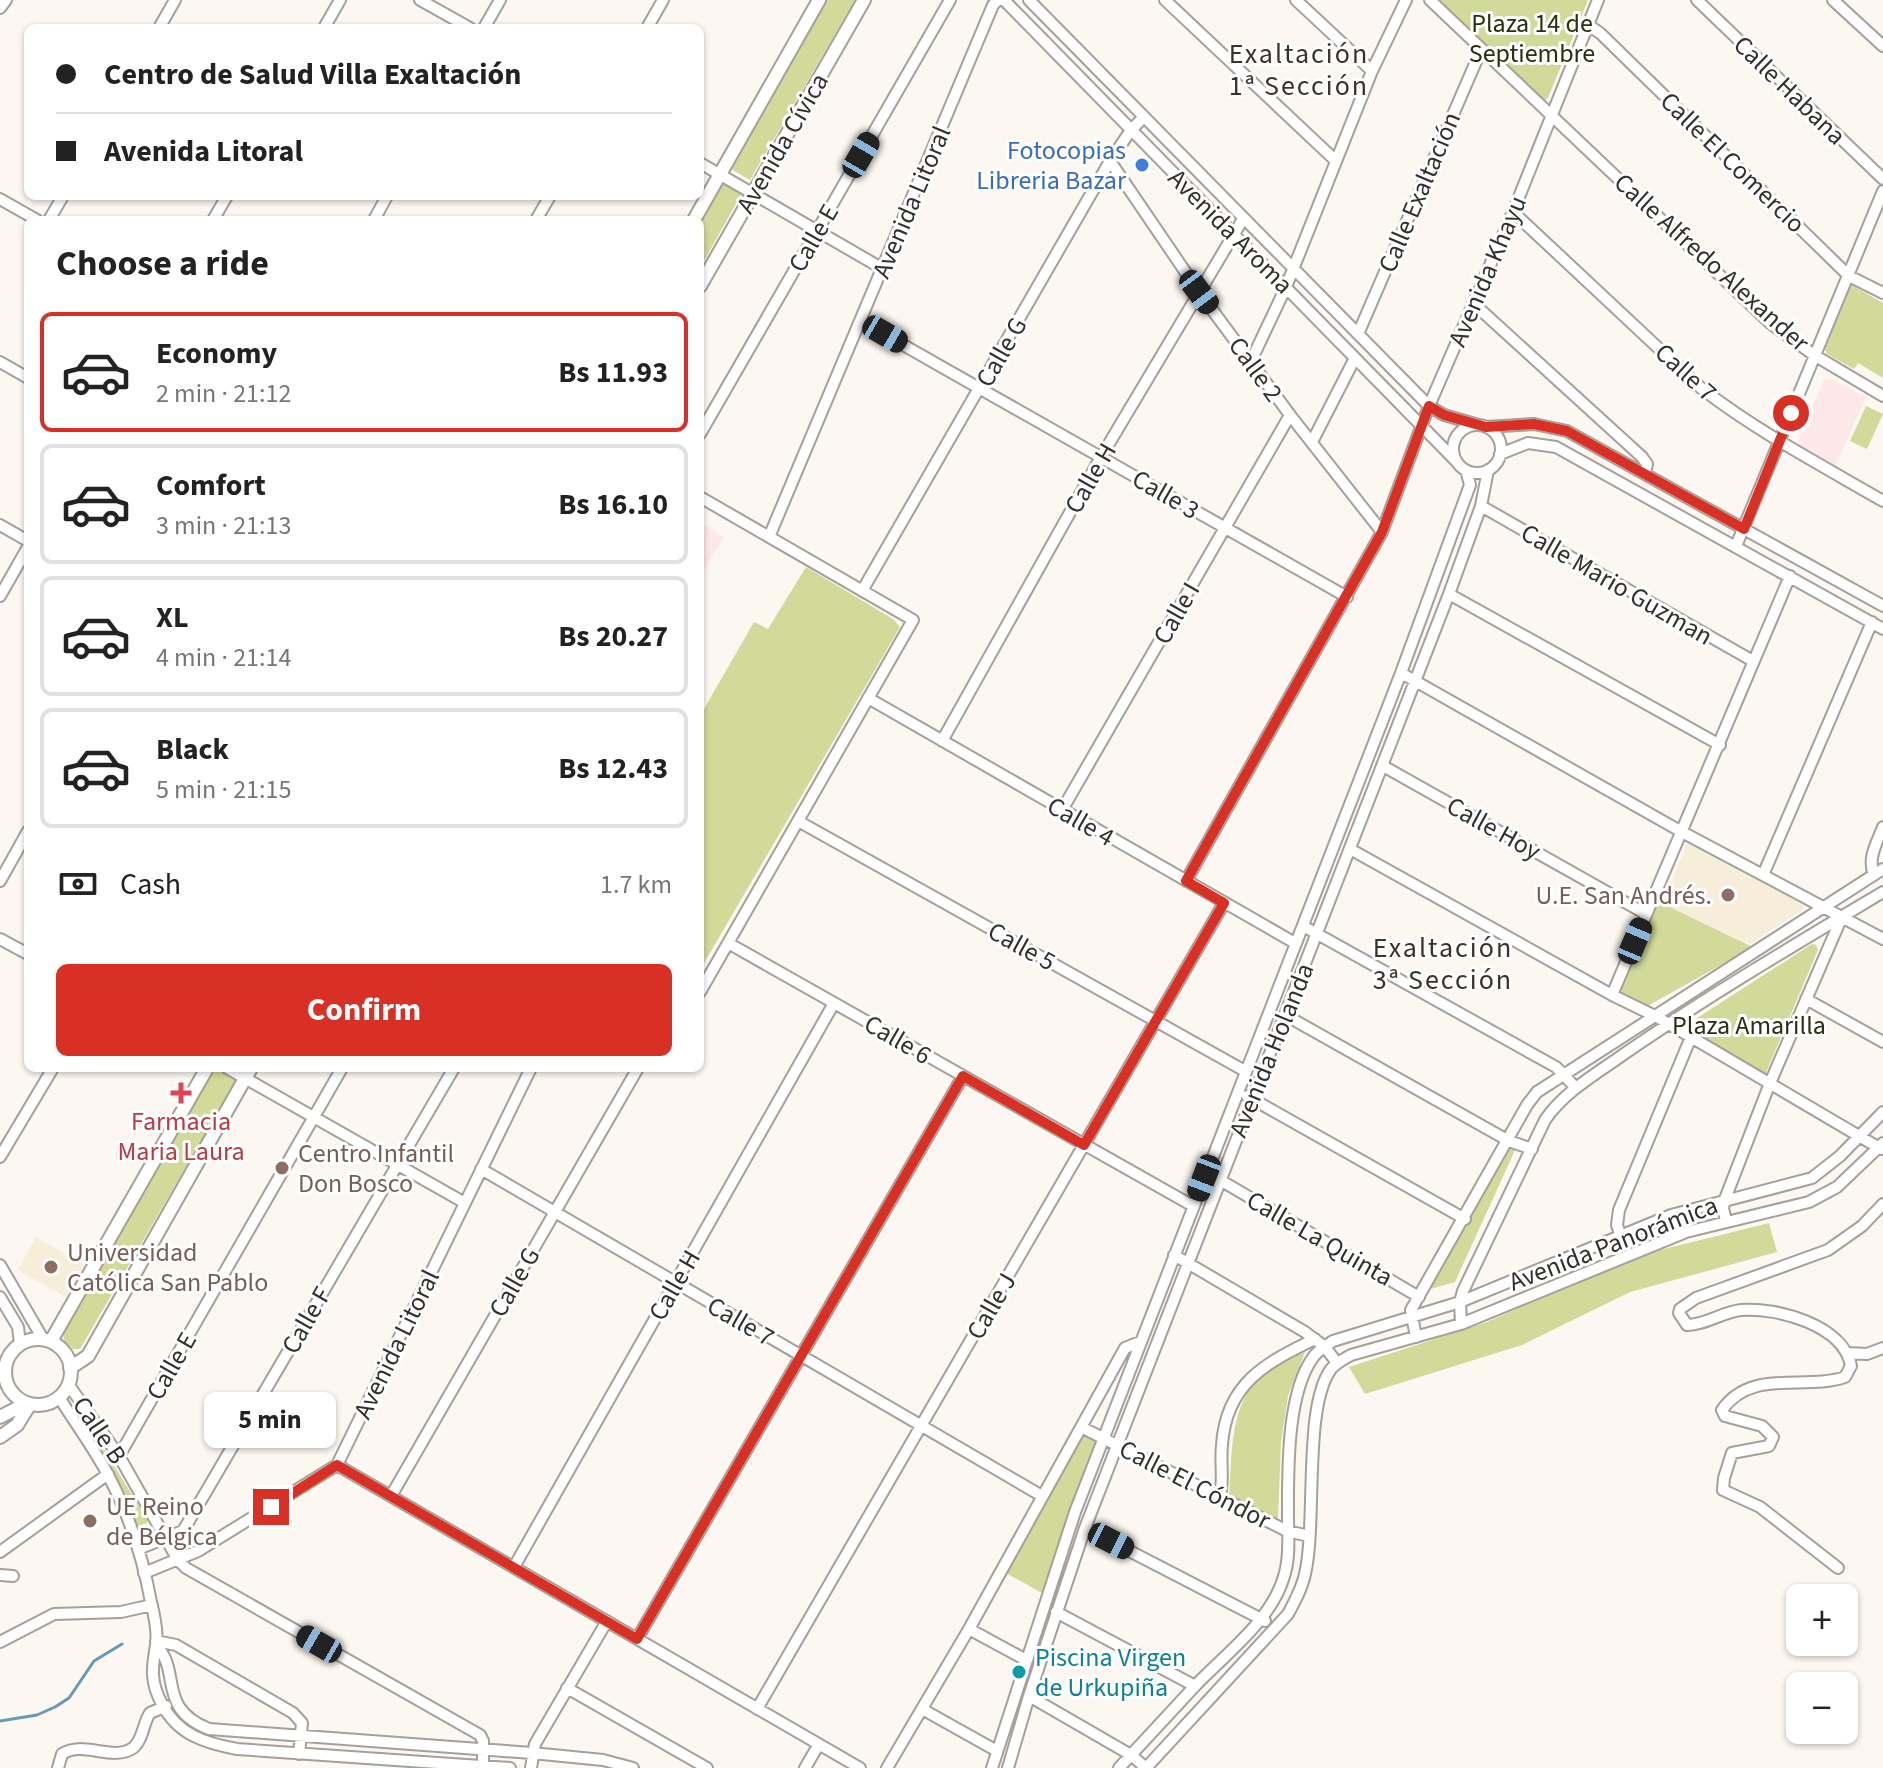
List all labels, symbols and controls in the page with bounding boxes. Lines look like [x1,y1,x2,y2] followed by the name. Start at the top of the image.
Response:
[1469,5,1595,72] park label: Plaza 14 de Septiembre
[1725,27,1854,154] street label: Calle Habana
[1229,34,1369,106] district label: Exaltación 1ª Sección
[104,53,521,96] text: Centro de Salud Villa Exaltación
[727,66,838,220] street label: Avenida Cívica
[1652,83,1814,241] street label: Calle El Comercio
[1369,106,1470,278] street label: Calle Exaltación
[863,120,960,284] street label: Avenida Litoral
[839,128,883,182] car
[104,130,303,173] text: Avenida Litoral
[976,132,1127,199] place label: Fotocopias Libreria Bazar
[1133,156,1151,174] marker: Fotocopias Libreria Bazar
[1160,160,1302,302] street label: Avenida Aroma
[1606,164,1818,361] street label: Calle Alfredo Alexander
[1439,190,1536,352] street label: Avenida Khayu
[779,197,848,279] street label: Calle E
[56,238,269,289] text: Choose a ride
[1175,266,1223,318] car
[967,310,1036,394] street label: Calle G
[858,312,912,356] car
[1219,329,1292,409] street label: Calle 2
[156,332,277,375] text: Economy
[1646,334,1725,410] street label: Calle 7
[60,336,132,408] icon: car
[558,351,668,394] text: Bs 11.93
[156,375,291,412] text: 2 min · 21:12
[1773,395,1809,431] route start
[1055,436,1126,521] street label: Calle H
[1125,460,1206,529] street label: Calle 3
[156,464,266,507] text: Comfort
[60,468,132,540] icon: car
[558,483,668,526] text: Bs 16.10
[156,507,291,544] text: 3 min · 21:13
[1514,514,1720,654] street label: Calle Mario Guzman
[1144,575,1209,651] street label: Calle I
[156,596,189,639] text: XL
[60,600,132,672] icon: car
[558,615,668,658] text: Bs 20.27
[156,639,291,676] text: 4 min · 21:14
[156,728,229,771] text: Black
[60,732,132,804] icon: car
[558,747,668,790] text: Bs 12.43
[156,771,291,808] text: 5 min · 21:15
[1040,787,1121,856] street label: Calle 4
[1440,787,1548,869] street label: Calle Hoy
[56,862,100,906] icon: cash
[120,863,181,906] text: Cash
[600,866,672,903] text: 1.7 km
[1536,877,1712,914] place label: U.E. San Andrés.
[1719,886,1737,904] marker: U.E. San Andrés.
[981,913,1062,980] street label: Calle 5
[1615,914,1655,968] car
[1373,928,1513,1000] district label: Exaltación 3ª Sección
[1220,958,1323,1143] street label: Avenida Holanda
[56,964,672,1056] button: Confirm
[857,1005,938,1074] street label: Calle 6
[1672,1007,1826,1044] park label: Plaza Amarilla
[172,1084,190,1102] marker: Farmacia Maria Laura
[117,1103,245,1170] place label: Farmacia Maria Laura
[298,1135,454,1202] place label: Centro Infantil Don Bosco
[1184,1151,1224,1205] car
[273,1159,291,1177] marker: Centro Infantil Don Bosco
[1240,1182,1400,1295] street label: Calle La Quinta
[1503,1187,1723,1300] street label: Avenida Panorámica
[67,1234,268,1301] place label: Universidad Católica San Pablo
[480,1240,549,1324] street label: Calle G
[639,1243,710,1328] street label: Calle H
[42,1258,60,1276] marker: Universidad Católica San Pablo
[344,1263,449,1425] street label: Avenida Litoral
[957,1266,1025,1347] street label: Calle J
[272,1280,341,1361] street label: Calle F
[700,1287,781,1356] street label: Calle 7
[137,1325,206,1407] street label: Calle E
[63,1389,136,1472] street label: Calle B
[205,1391,337,1447] callout: 5 min
[238,1401,302,1438] text: 5 min
[1113,1430,1278,1539] street label: Calle El Cóndor
[106,1488,218,1555] place label: UE Reino de Bélgica
[253,1489,289,1525] route end
[81,1512,99,1530] marker: UE Reino de Bélgica
[1084,1519,1138,1563] car
[1786,1584,1858,1744] map controls
[1786,1584,1858,1656] button: +
[292,1622,346,1666] car
[1035,1639,1186,1706] place label: Piscina Virgen de Urkupiña
[1010,1663,1028,1681] marker: Piscina Virgen de Urkupiña
[1786,1672,1858,1744] button: −

